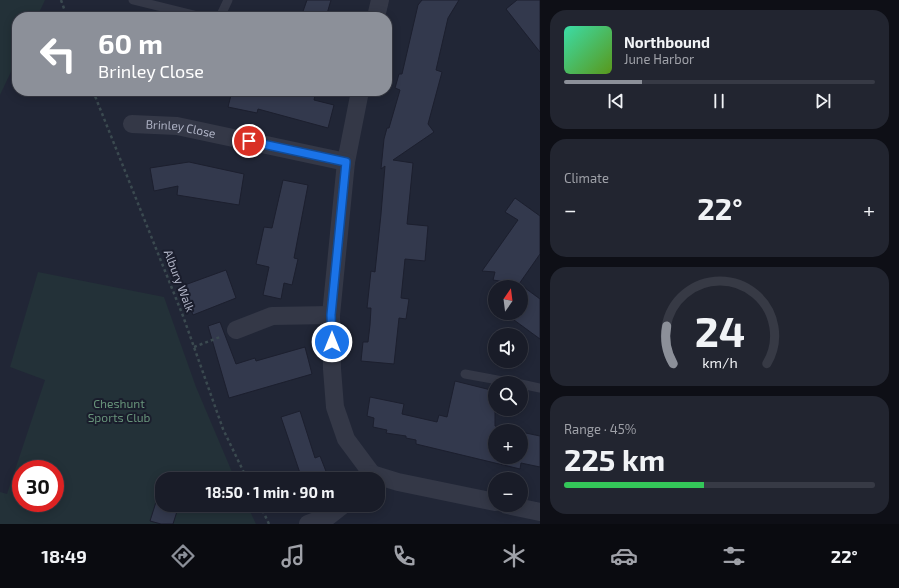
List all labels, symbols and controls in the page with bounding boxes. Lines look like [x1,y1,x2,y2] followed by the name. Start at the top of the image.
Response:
[98,26,163,60] text: 60 m
[32,28,84,80] icon: left
[624,33,710,51] text: Northbound
[624,51,694,67] text: June Harbor
[98,60,204,82] text: Brinley Close
[605,90,627,112] icon: previous
[708,90,730,112] icon: pause
[812,90,834,112] icon: next
[145,117,217,140] street label: Brinley Close
[232,124,266,158] pin
[238,130,260,152] icon: arrive
[564,170,609,186] text: Climate
[697,190,742,226] text: 22°
[564,196,577,222] text: −
[863,196,875,222] text: +
[162,247,198,314] street label: Albury Walk
[488,280,528,320] north arrow
[488,280,528,512] map controls
[694,305,745,355] text: 24
[311,321,353,363] position arrow
[488,328,528,368] button: sound
[702,354,737,371] text: km/h
[488,376,528,416] button: search
[88,396,151,424] park label: Cheshunt Sports Club
[564,421,636,437] text: Range · 45%
[488,424,528,464] button: +
[564,441,665,477] text: 225 km
[12,460,64,512] speed limit sign: 30
[488,472,528,512] button: −
[206,483,334,501] text: 18:50 · 1 min · 90 m
[169,542,197,570] icon: directions
[279,542,307,570] icon: music
[390,542,418,570] icon: phone
[500,542,528,570] icon: climate
[610,542,638,570] icon: car
[720,542,748,570] icon: filters
[41,545,87,567] text: 18:49
[831,545,858,567] text: 22°

